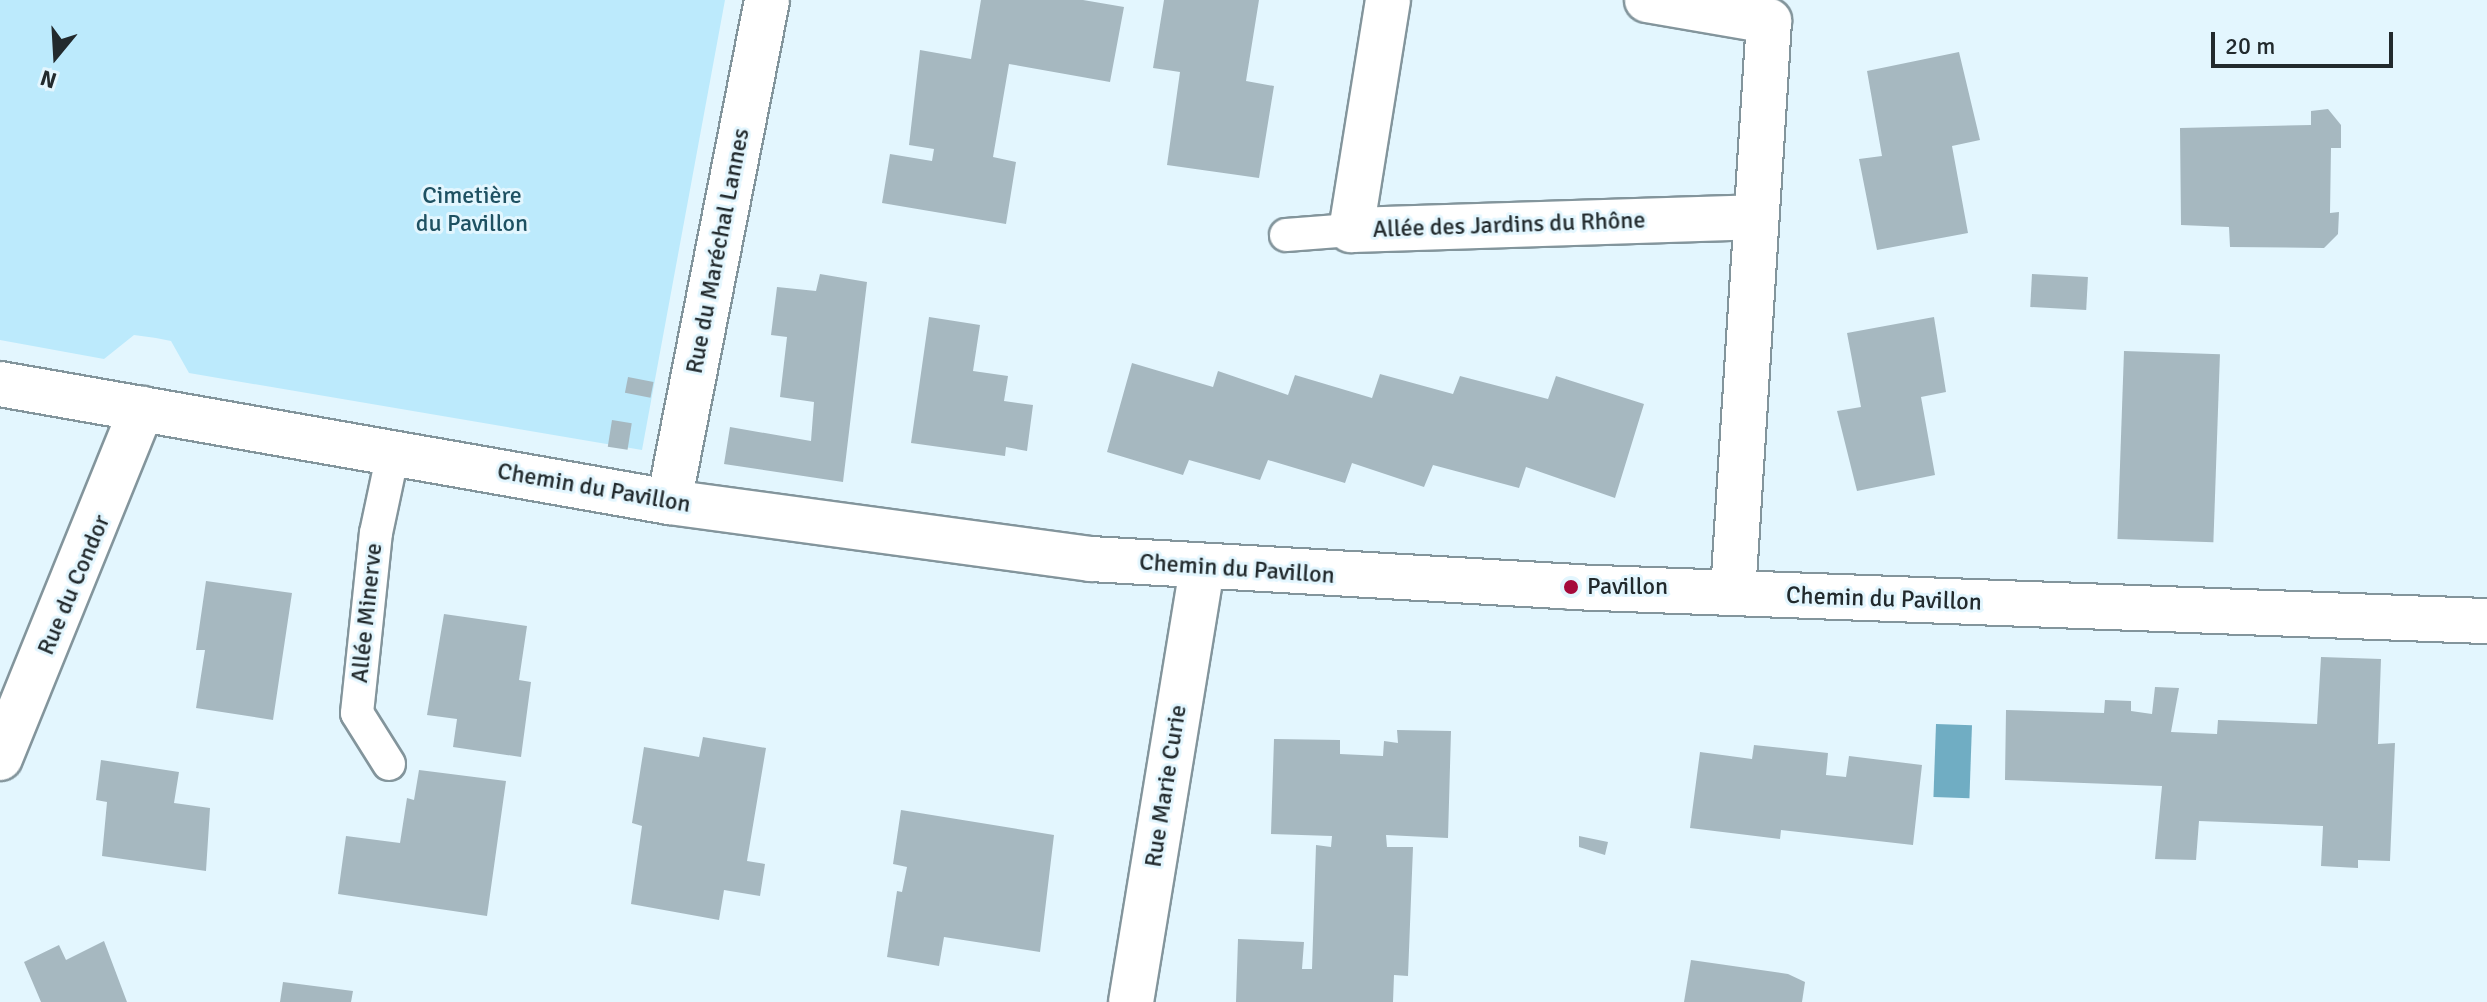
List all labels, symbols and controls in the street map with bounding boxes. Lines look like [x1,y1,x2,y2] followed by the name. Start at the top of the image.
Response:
[16,16,96,96] north arrow
[2215,16,2397,66] scale bar
[2225,31,2275,61] text: 20 m
[37,64,60,95] text: N
[680,126,756,376] street label: Rue du Maréchal Lannes
[416,182,528,238] park label: Cimetière du Pavillon
[1372,206,1646,244] street label: Allée des Jardins du Rhône
[495,457,693,519] street label: Chemin du Pavillon
[32,511,116,659] street label: Rue du Condor
[345,542,389,684] street label: Allée Minerve
[1138,548,1336,590] street label: Chemin du Pavillon
[1587,573,1668,601] place label: Pavillon
[1562,578,1580,596] marker: Pavillon
[1786,581,1982,617] street label: Chemin du Pavillon
[1139,703,1193,869] street label: Rue Marie Curie

